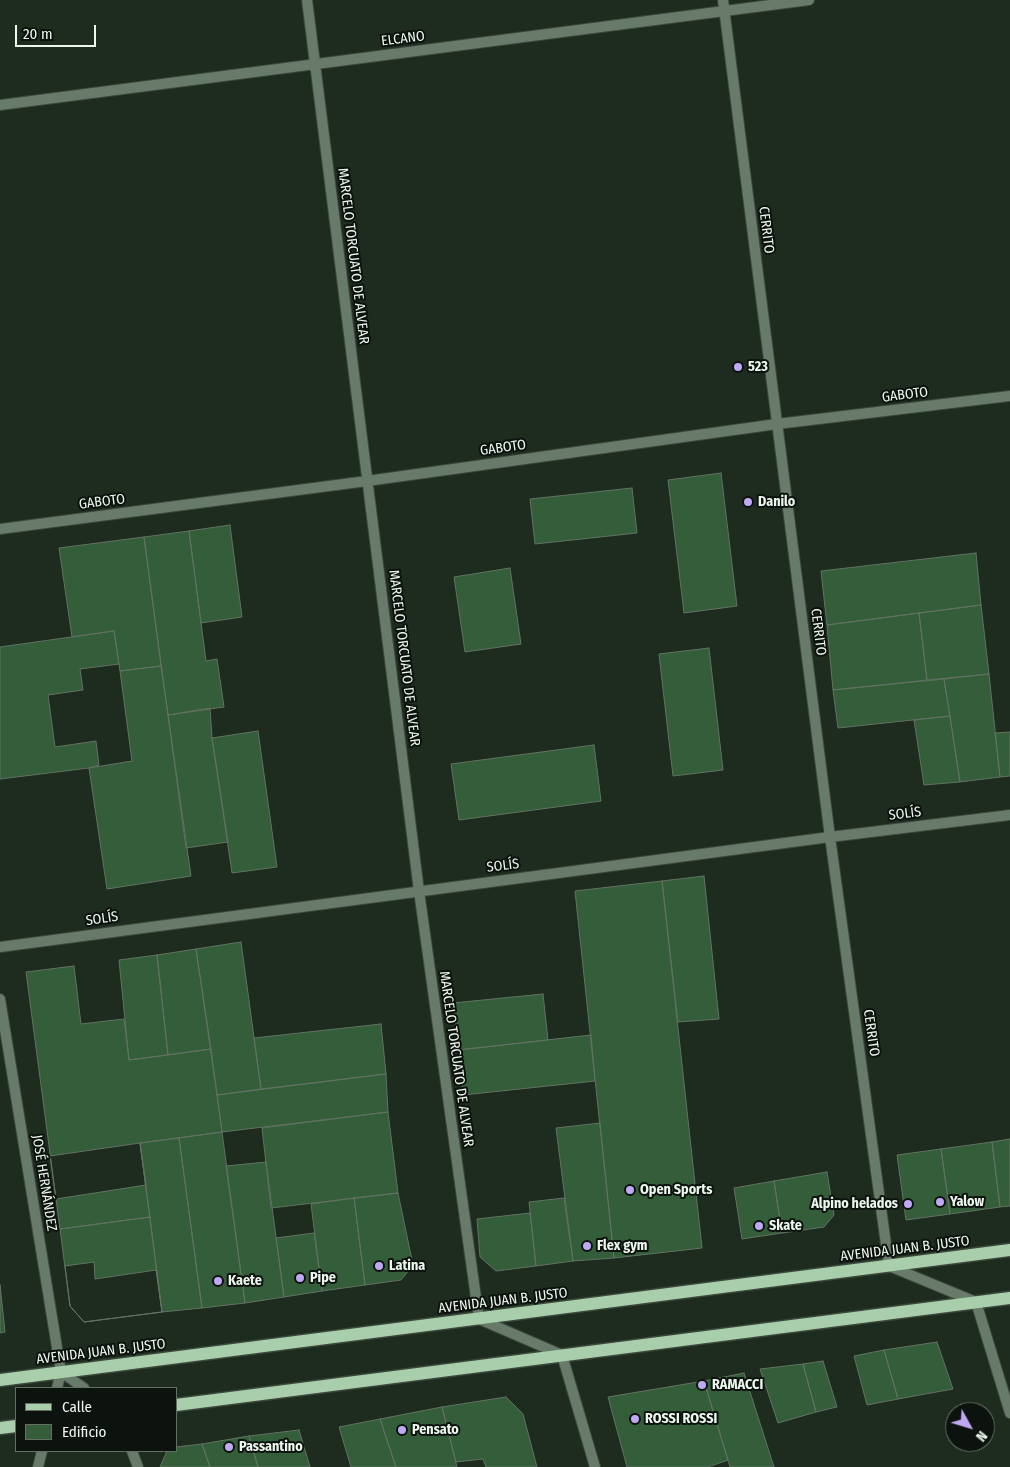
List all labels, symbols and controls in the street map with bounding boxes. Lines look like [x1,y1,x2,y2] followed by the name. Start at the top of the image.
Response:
[18,15,99,47] scale bar
[23,25,53,43] text: 20 m
[380,28,426,50] street label: ELCANO
[334,167,372,345] street label: MARCELO TORCUATO DE ALVEAR
[755,205,777,255] street label: CERRITO
[748,359,768,375] place label: 523
[732,361,744,373] marker: 523
[881,384,929,406] street label: GABOTO
[479,436,527,460] street label: GABOTO
[78,491,126,513] street label: GABOTO
[758,494,795,510] place label: Danilo
[742,496,754,508] marker: Danilo
[385,569,423,747] street label: MARCELO TORCUATO DE ALVEAR
[807,607,829,657] street label: CERRITO
[888,804,922,824] street label: SOLÍS
[486,856,520,876] street label: SOLÍS
[85,908,119,930] street label: SOLÍS
[435,970,477,1148] street label: MARCELO TORCUATO DE ALVEAR
[859,1008,883,1058] street label: CERRITO
[28,1133,60,1233] street label: JOSÉ HERNÁNDEZ
[640,1182,712,1198] place label: Open Sports
[624,1184,636,1196] marker: Open Sports
[950,1194,984,1210] place label: Yalow
[811,1196,898,1212] place label: Alpino helados
[934,1196,946,1208] marker: Yalow
[902,1198,914,1210] marker: Alpino helados
[769,1218,802,1234] place label: Skate
[753,1220,765,1232] marker: Skate
[839,1233,971,1265] street label: AVENIDA JUAN B. JUSTO
[597,1238,647,1254] place label: Flex gym
[581,1240,593,1252] marker: Flex gym
[389,1258,425,1274] place label: Latina
[373,1260,385,1272] marker: Latina
[310,1270,336,1286] place label: Pipe
[294,1272,306,1284] marker: Pipe
[228,1273,262,1289] place label: Kaete
[212,1275,224,1287] marker: Kaete
[437,1285,569,1317] street label: AVENIDA JUAN B. JUSTO
[35,1336,167,1368] street label: AVENIDA JUAN B. JUSTO
[712,1377,763,1393] place label: RAMACCI
[696,1379,708,1391] marker: RAMACCI
[15,1387,178,1452] legend
[62,1398,92,1416] text: Calle
[945,1402,995,1452] north arrow
[645,1411,717,1427] place label: ROSSI ROSSI
[629,1413,641,1425] marker: ROSSI ROSSI
[412,1422,459,1438] place label: Pensato
[62,1423,107,1441] text: Edificio
[396,1424,408,1436] marker: Pensato
[972,1428,991,1445] text: N
[239,1439,303,1455] place label: Passantino
[223,1441,235,1453] marker: Passantino

